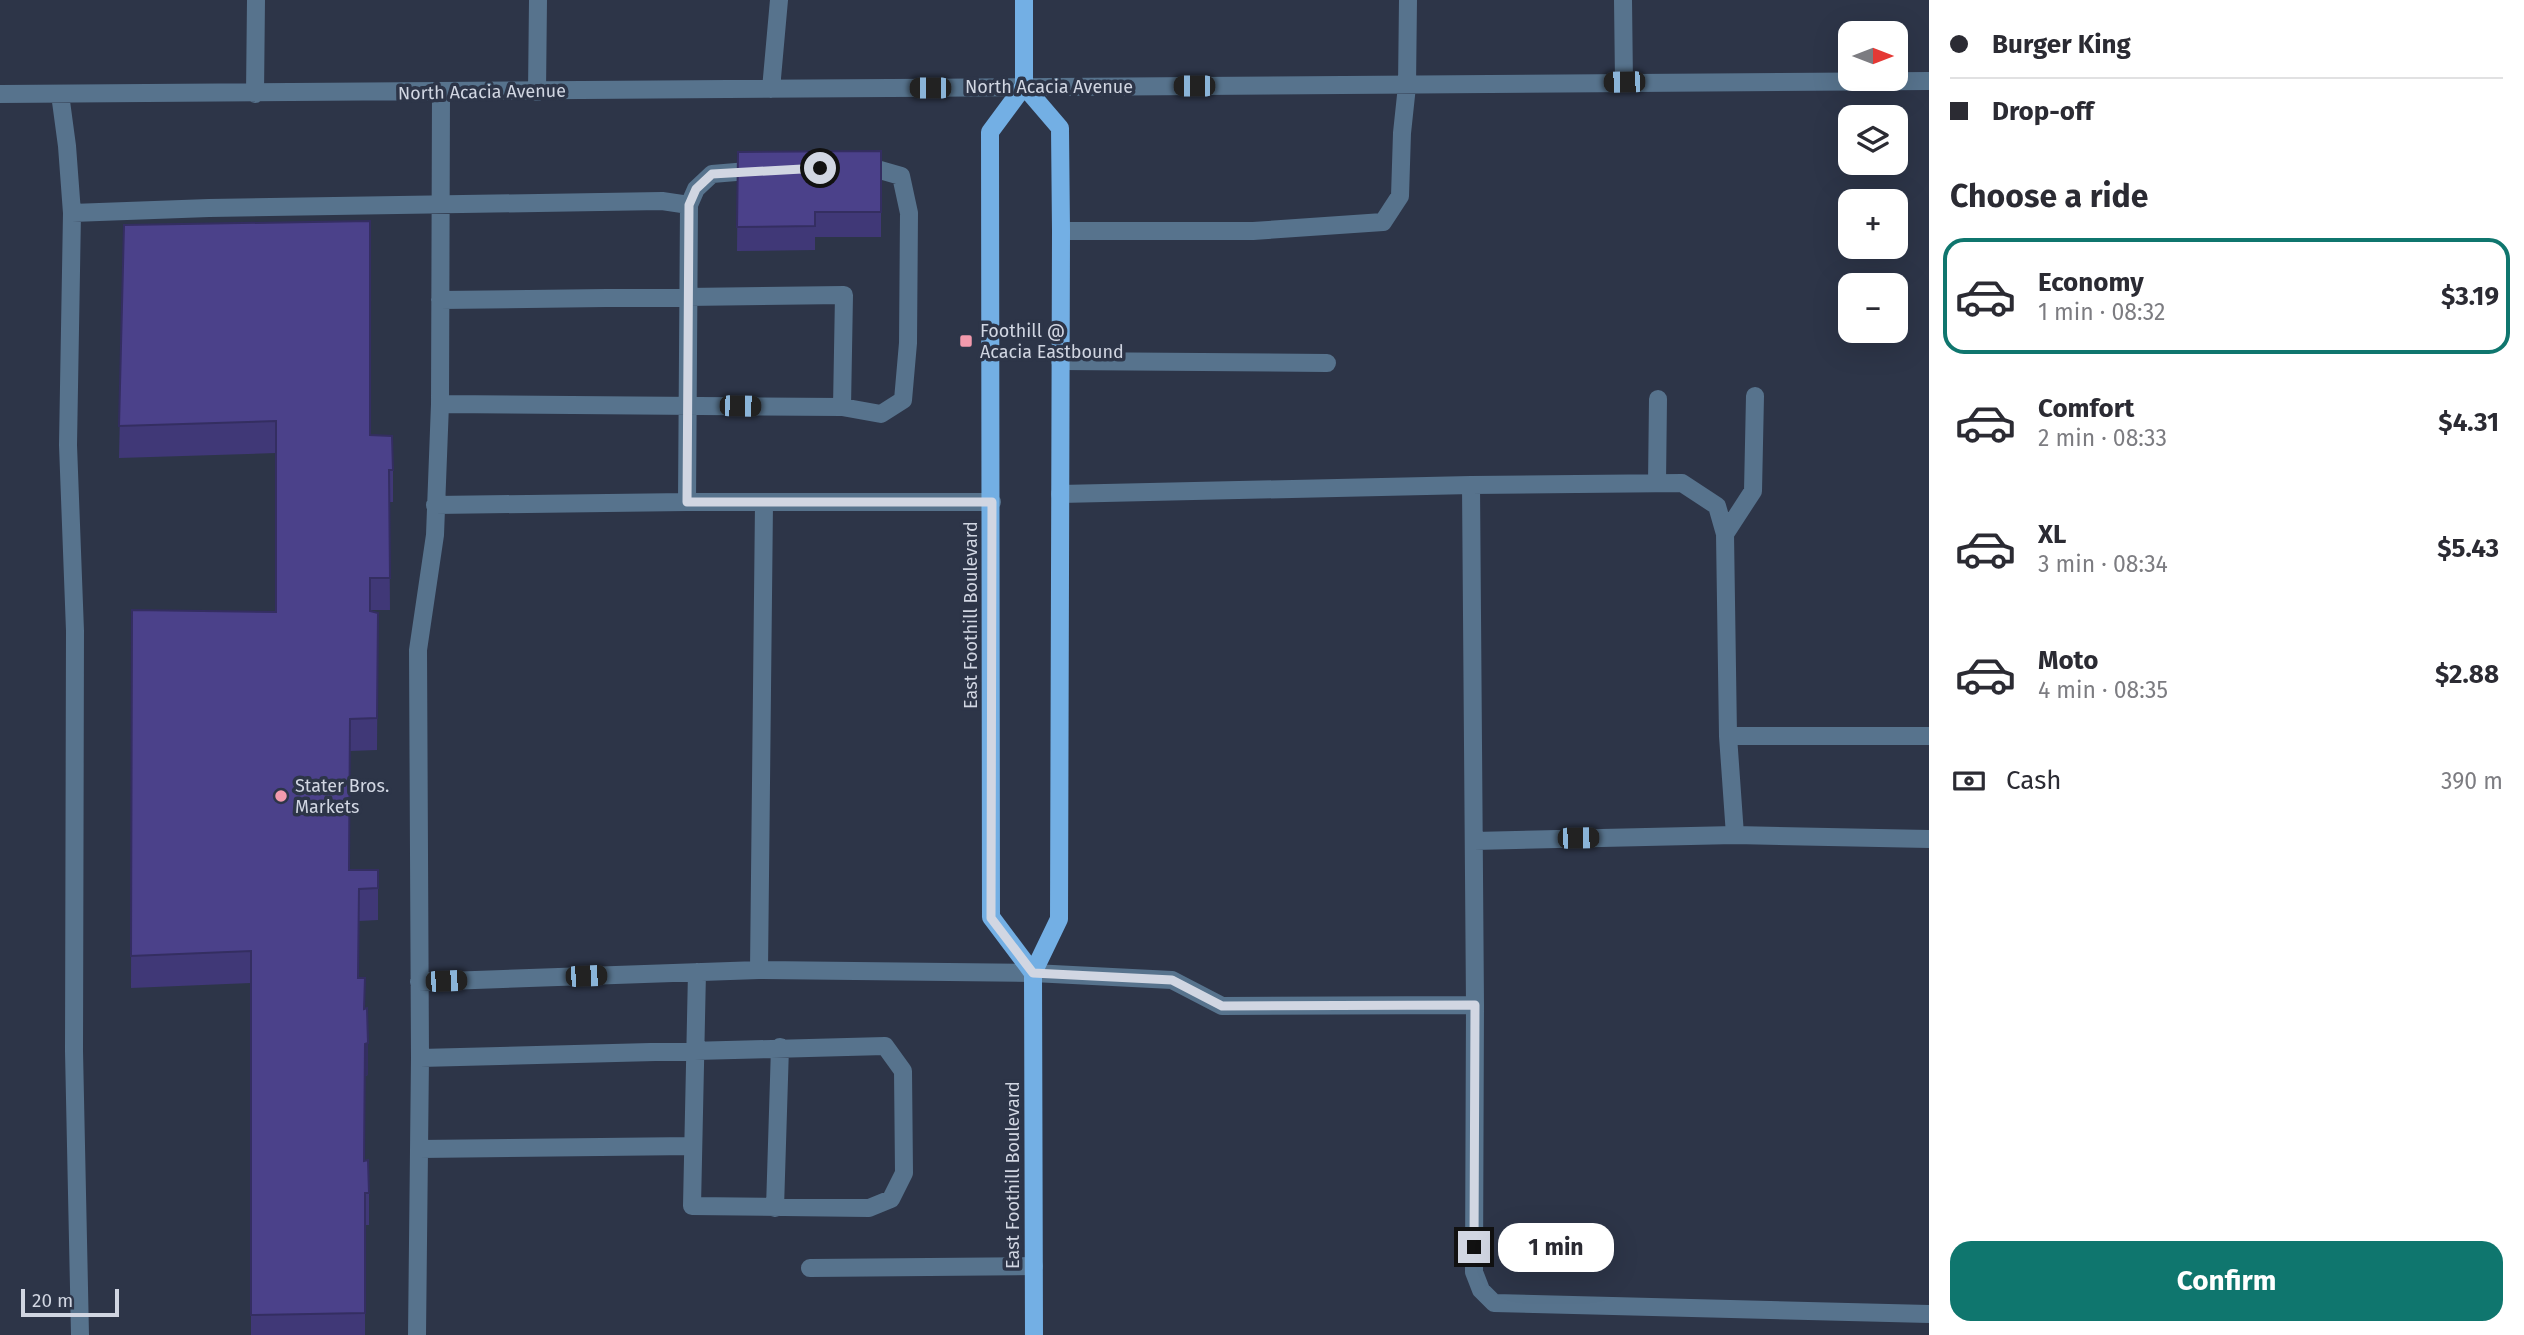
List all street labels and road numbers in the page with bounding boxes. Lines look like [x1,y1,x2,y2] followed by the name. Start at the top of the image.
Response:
[965,76,1133,98] street label: North Acacia Avenue
[398,80,566,104] street label: North Acacia Avenue
[960,521,982,709] street label: East Foothill Boulevard
[1002,1081,1024,1269] street label: East Foothill Boulevard

